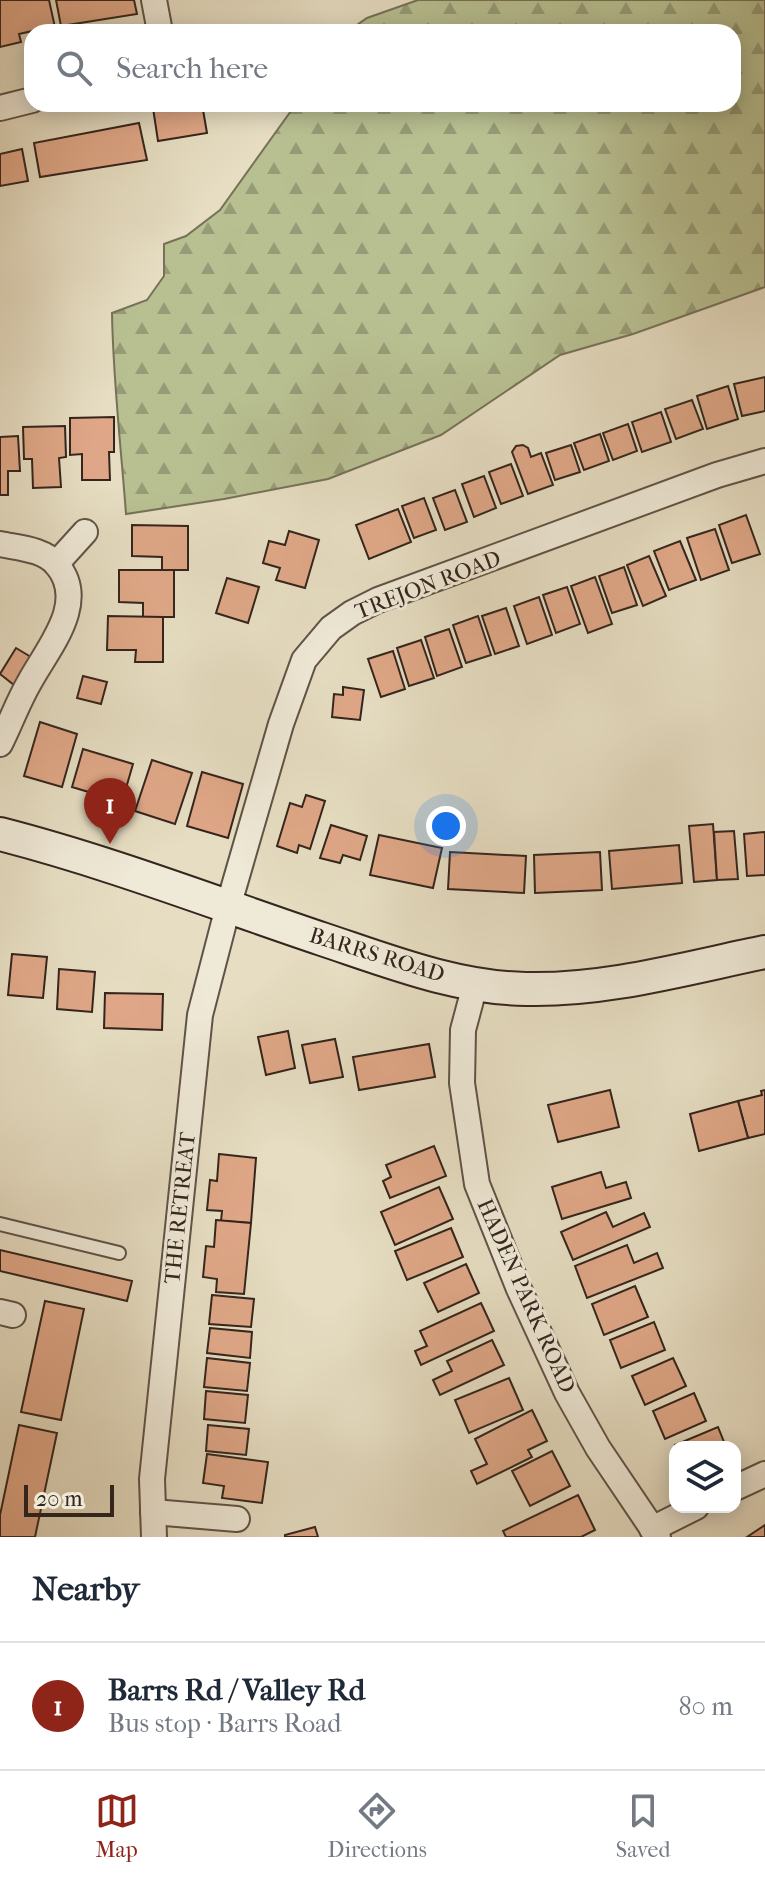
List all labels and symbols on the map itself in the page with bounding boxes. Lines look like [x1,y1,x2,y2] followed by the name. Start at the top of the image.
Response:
[351,545,505,625] street label: TREJON ROAD
[84,778,136,844] pin: 1
[426,806,466,846] your location
[306,922,448,988] street label: BARRS ROAD
[159,1130,201,1285] street label: THE RETREAT
[471,1195,581,1397] street label: HADEN PARK ROAD
[24,1481,114,1517] scale bar

